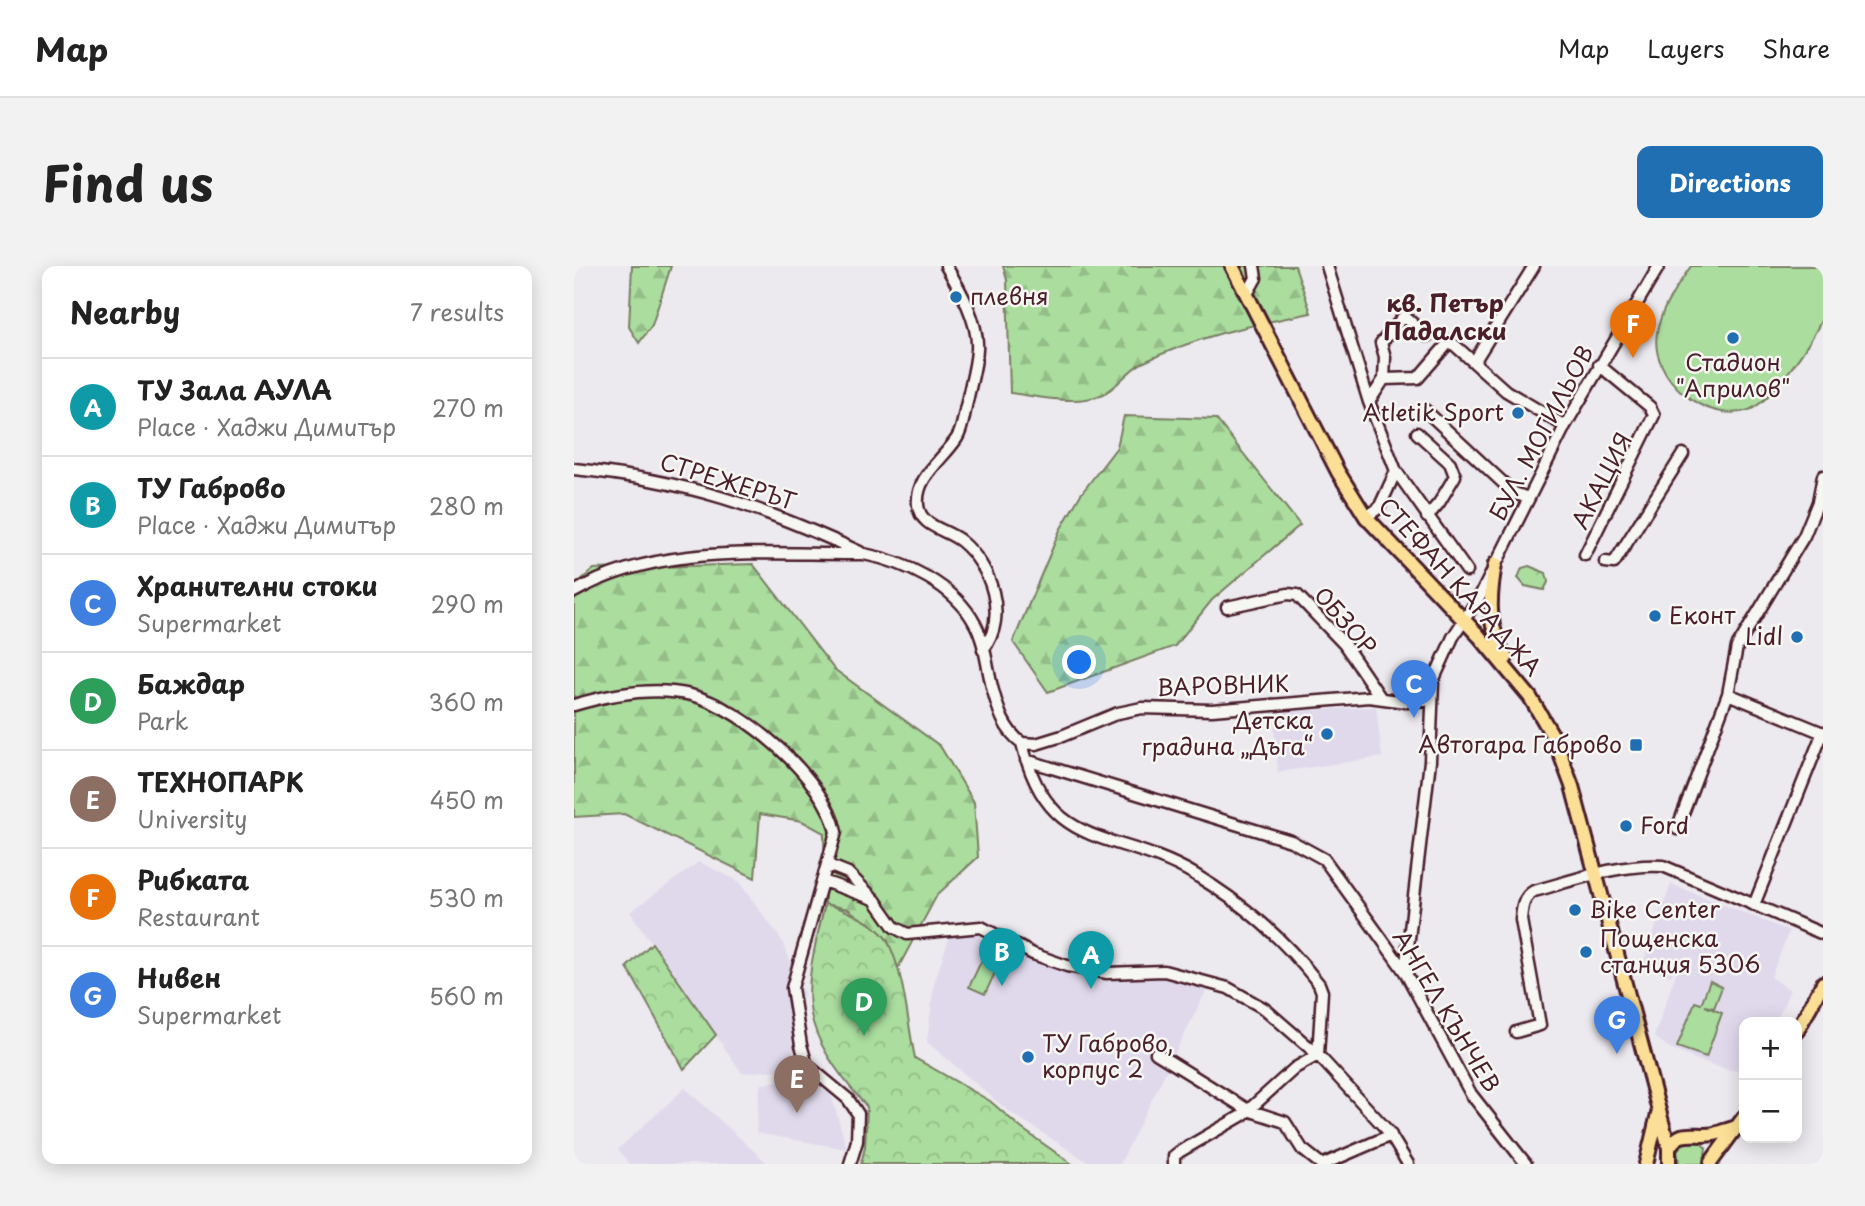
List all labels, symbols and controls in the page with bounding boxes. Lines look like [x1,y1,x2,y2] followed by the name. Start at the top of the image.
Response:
[35,23,108,73] text: Map
[1558,30,1609,66] text: Map
[1647,30,1724,66] text: Layers
[1762,30,1830,66] text: Share
[42,145,213,219] text: Find us
[1637,146,1823,218] button: Directions
[970,278,1049,313] place label: плевня
[1383,284,1507,348] district label: кв. Петър Падалски
[70,289,180,334] text: Nearby
[948,289,964,305] marker: плевня
[410,294,504,329] text: 7 results
[1610,300,1656,358] pin: F
[1725,330,1741,346] marker: Стадион "Априлов"
[1480,338,1602,526] street label: БУЛ. МОГИЛЬОВ
[1675,344,1791,405] place label: Стадион "Априлов"
[137,370,332,409] text: ТУ Зала АУЛА
[84,390,102,425] text: A
[432,390,504,425] text: 270 m
[1362,394,1504,429] place label: Atletik Sport
[1510,405,1526,421] marker: Atletik Sport
[137,409,396,444] text: Place · Хаджи Димитър
[1561,426,1640,535] street label: АКАЦИЯ
[656,443,801,518] street label: СТРЕЖЕРЪТ
[137,468,285,507] text: ТУ Габрово
[85,488,101,523] text: B
[429,488,504,523] text: 280 m
[1371,489,1551,683] street label: СТЕФАН КАРАДЖА
[137,507,396,542] text: Place · Хаджи Димитър
[137,566,378,605] text: Хранителни стоки
[1306,578,1386,662] street label: ОБЗОР
[84,586,102,621] text: C
[431,586,504,621] text: 290 m
[1669,597,1736,632] place label: Еконт
[137,605,281,640] text: Supermarket
[1647,608,1663,624] marker: Еконт
[1745,618,1783,653] place label: Lidl
[1789,629,1805,645] marker: Lidl
[1062,645,1096,679] your location
[1391,660,1437,718] pin: C
[137,664,245,703] text: Баждар
[1156,665,1290,704] street label: ВАРОВНИК
[84,684,102,719] text: D
[429,684,504,719] text: 360 m
[1142,702,1314,763] place label: Детска градина „Дъга“
[137,703,188,738] text: Park
[1319,726,1335,742] marker: Детска градина „Дъга“
[1418,726,1622,761] place label: Автогара Габрово
[1628,737,1644,753] marker: Автогара Габрово
[137,762,304,801] text: ТЕХНОПАРК
[86,782,100,817] text: E
[430,782,504,817] text: 450 m
[137,801,247,836] text: University
[1640,807,1689,842] place label: Ford
[1618,818,1634,834] marker: Ford
[137,860,249,899] text: Рибката
[86,880,100,915] text: F
[428,880,504,915] text: 530 m
[1589,891,1720,926] place label: Bike Center
[137,899,260,934] text: Restaurant
[1567,902,1583,918] marker: Bike Center
[1600,920,1761,981] place label: Пощенска станция 5306
[1385,922,1510,1098] street label: АНГЕЛ КЪНЧЕВ
[979,928,1025,986] pin: B
[1068,931,1114,989] pin: A
[1578,944,1594,960] marker: Пощенска станция 5306
[137,958,221,997] text: Нивен
[84,978,102,1013] text: G
[429,978,504,1013] text: 560 m
[841,978,887,1036] pin: D
[1594,996,1640,1054] pin: G
[137,997,281,1032] text: Supermarket
[1739,1017,1802,1143] map controls
[1739,1017,1802,1080] button: +
[1042,1025,1174,1086] place label: ТУ Габрово, корпус 2
[1020,1049,1036,1065] marker: ТУ Габрово, корпус 2
[774,1055,820,1113] pin: E
[1739,1080,1802,1143] button: −

